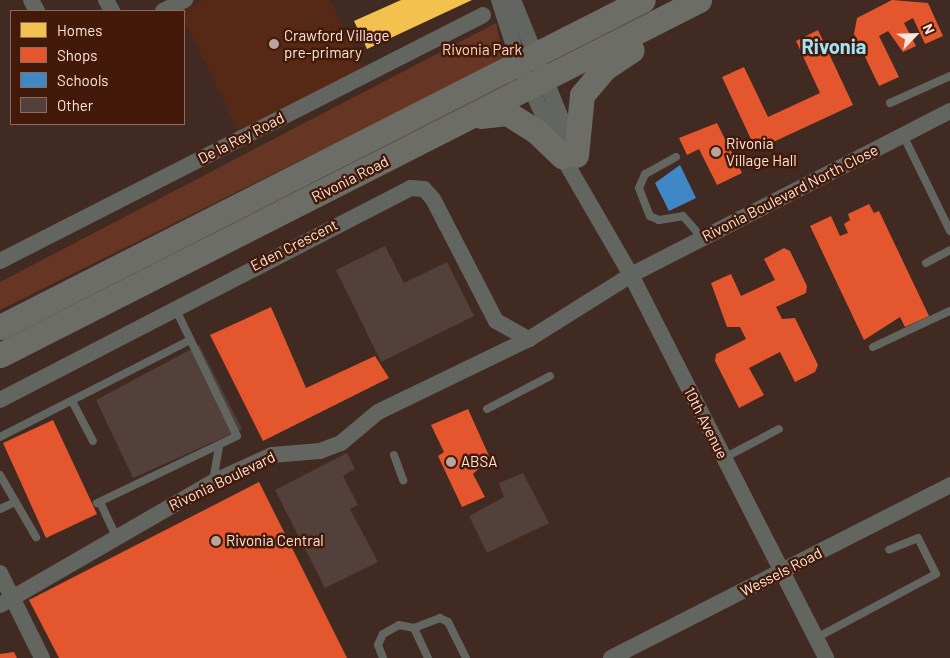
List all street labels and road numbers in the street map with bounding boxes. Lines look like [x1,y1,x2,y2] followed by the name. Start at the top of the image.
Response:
[195,109,287,167] street label: De la Rey Road
[699,141,881,245] street label: Rivonia Boulevard North Close
[309,152,391,206] street label: Rivonia Road
[247,215,341,275] street label: Eden Crescent
[680,384,732,462] street label: 10th Avenue
[166,448,278,514] street label: Rivonia Boulevard
[737,544,825,600] street label: Wessels Road

